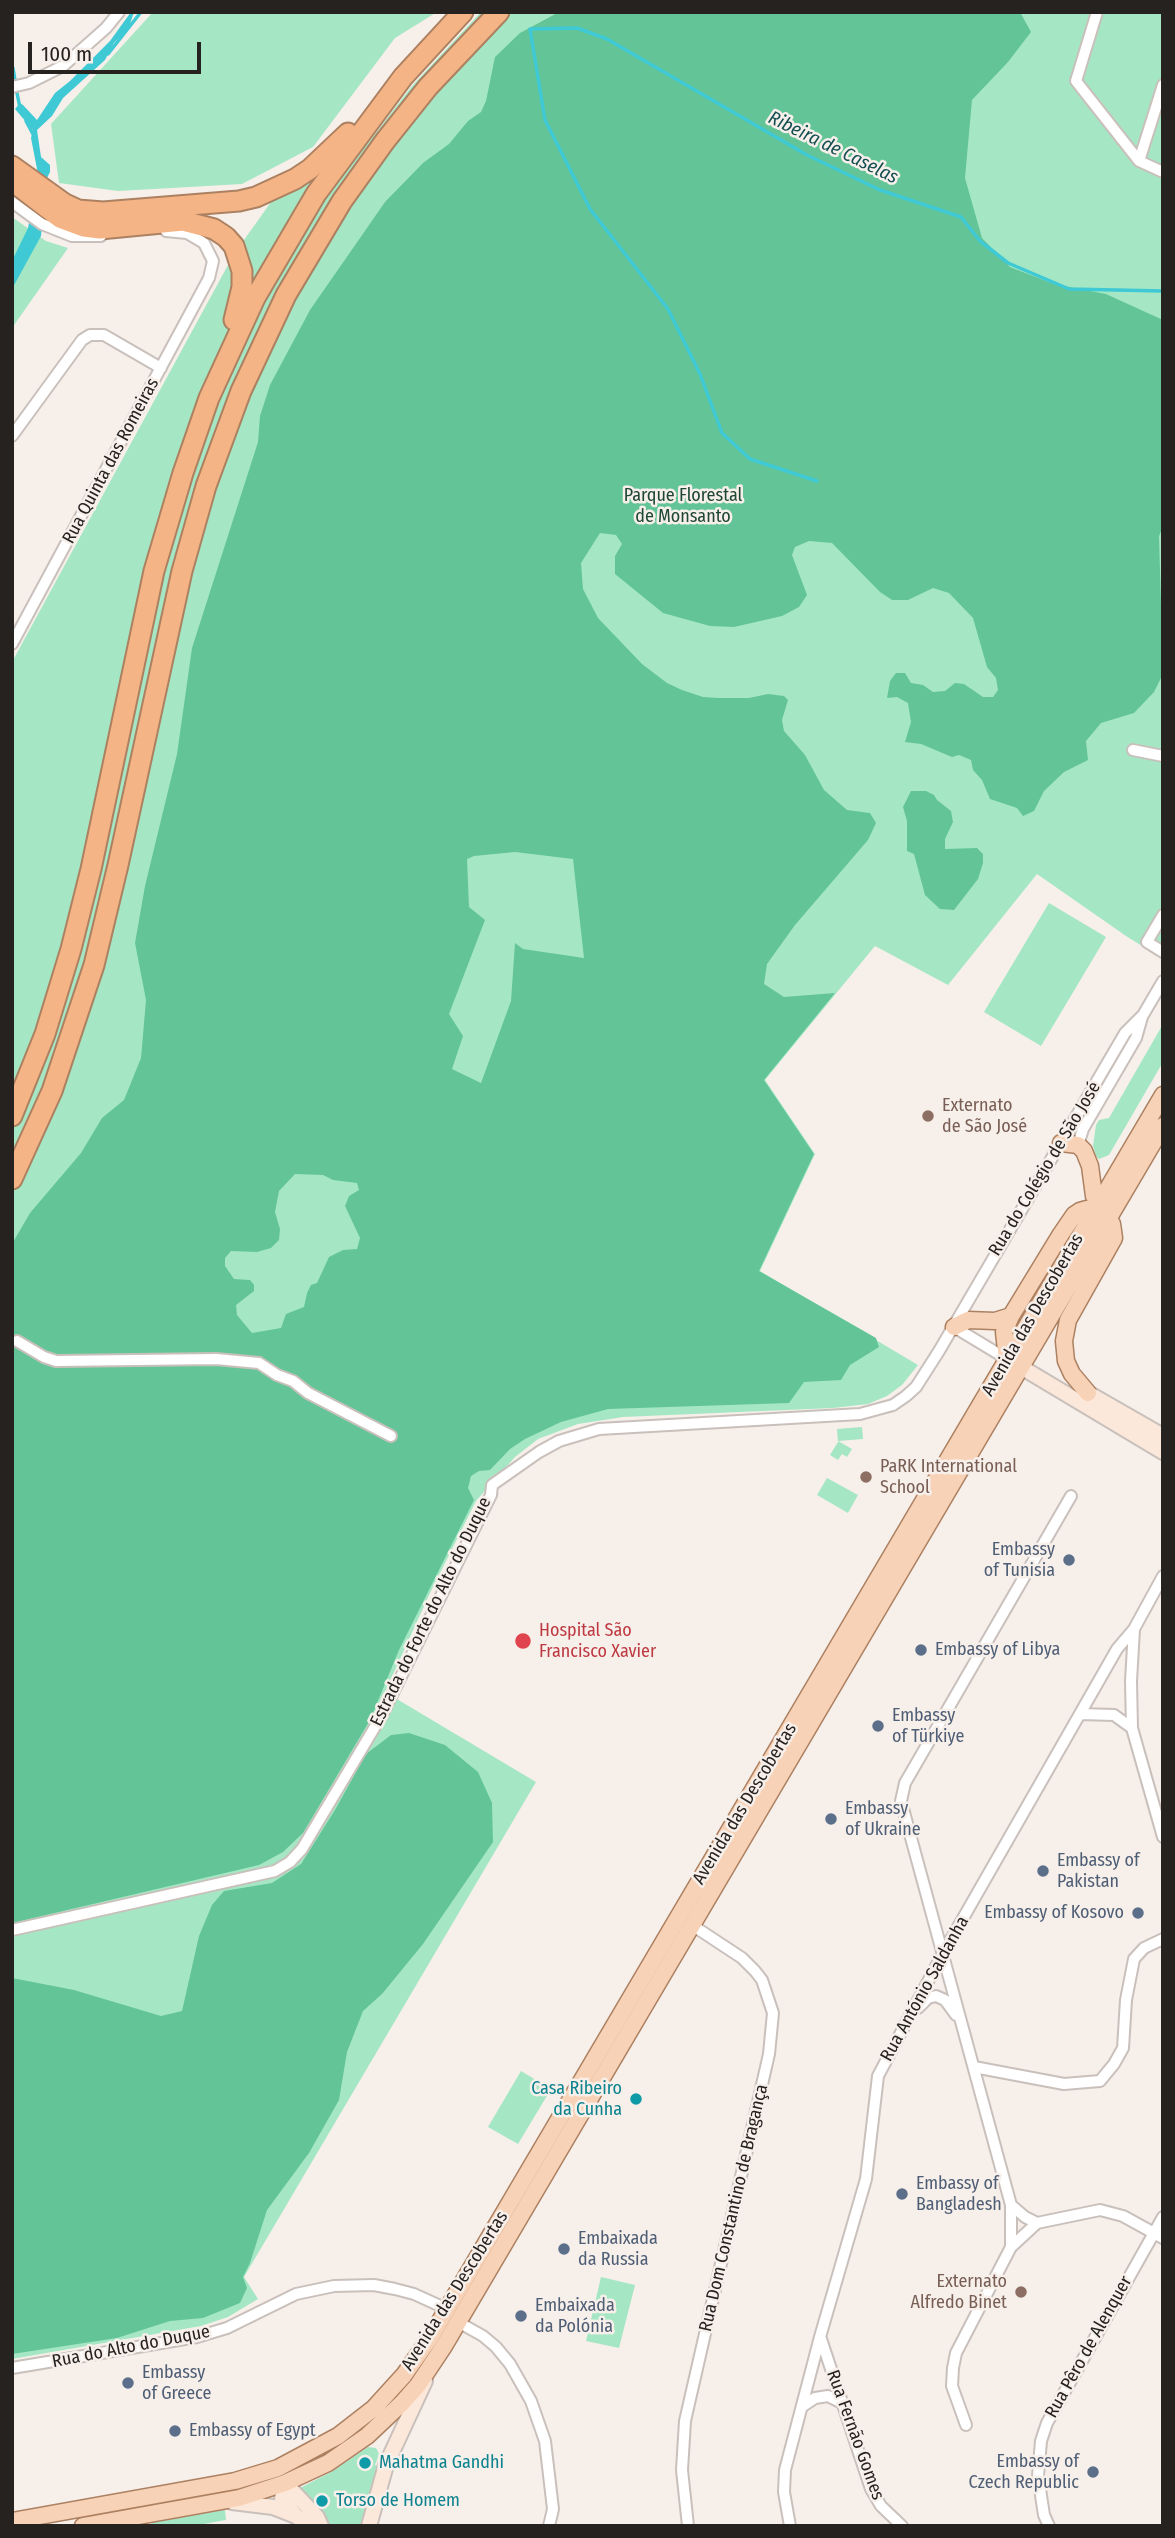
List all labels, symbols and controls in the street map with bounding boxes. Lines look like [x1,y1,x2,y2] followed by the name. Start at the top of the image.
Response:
[32,28,205,72] scale bar
[41,41,92,67] text: 100 m
[764,107,902,189] water label: Ribeira de Caselas
[58,374,164,548] street label: Rua Quinta das Romeiras
[624,485,742,528] park label: Parque Florestal de Monsanto
[984,1078,1106,1260] street label: Rua do Colégio de São José
[942,1095,1027,1138] place label: Externato de São José
[920,1108,936,1124] marker: Externato de São José
[978,1230,1088,1400] street label: Avenida das Descobertas
[880,1456,1017,1498] place label: PaRK International School
[858,1469,874,1485] marker: PaRK International School
[366,1494,496,1730] street label: Estrada do Forte do Alto do Duque
[984,1539,1055,1582] place label: Embassy of Tunisia
[1061,1552,1077,1568] marker: Embassy of Tunisia
[539,1620,656,1662] place label: Hospital São Francisco Xavier
[513,1631,533,1651] marker: Hospital São Francisco Xavier
[935,1639,1060,1661] place label: Embassy of Libya
[913,1642,929,1658] marker: Embassy of Libya
[892,1705,964,1748] place label: Embassy of Türkiye
[870,1718,886,1734] marker: Embassy of Türkiye
[688,1720,802,1888] street label: Avenida das Descobertas
[845,1798,921,1840] place label: Embassy of Ukraine
[823,1811,839,1827] marker: Embassy of Ukraine
[1057,1850,1139,1892] place label: Embassy of Pakistan
[1035,1863,1051,1879] marker: Embassy of Pakistan
[984,1902,1124,1924] place label: Embassy of Kosovo
[1130,1905,1146,1921] marker: Embassy of Kosovo
[876,1913,974,2065] street label: Rua António Saldanha
[531,2078,622,2120] place label: Casa Ribeiro da Cunha
[695,2082,773,2334] street label: Rua Dom Constantino de Bragança
[628,2091,644,2107] marker: Casa Ribeiro da Cunha
[916,2173,1002,2216] place label: Embassy of Bangladesh
[894,2186,910,2202] marker: Embassy of Bangladesh
[397,2207,513,2375] street label: Avenida das Descobertas
[578,2228,658,2270] place label: Embaixada da Russia
[556,2241,572,2257] marker: Embaixada da Russia
[911,2271,1007,2314] place label: Externato Alfredo Binet
[1041,2272,1137,2422] street label: Rua Pêro de Alenquer
[1013,2284,1029,2300] marker: Externato Alfredo Binet
[535,2295,615,2338] place label: Embaixada da Polónia
[513,2308,529,2324] marker: Embaixada da Polónia
[50,2321,212,2373] street label: Rua do Alto do Duque
[142,2362,211,2404] place label: Embassy of Greece
[821,2367,889,2503] street label: Rua Fernão Gomes
[120,2375,136,2391] marker: Embassy of Greece
[189,2420,316,2442] place label: Embassy of Egypt
[167,2423,183,2439] marker: Embassy of Egypt
[969,2451,1079,2494] place label: Embassy of Czech Republic
[379,2452,504,2474] place label: Mahatma Gandhi
[357,2455,373,2471] marker: Mahatma Gandhi
[1085,2464,1101,2480] marker: Embassy of Czech Republic
[336,2490,460,2512] place label: Torso de Homem
[314,2493,330,2509] marker: Torso de Homem

